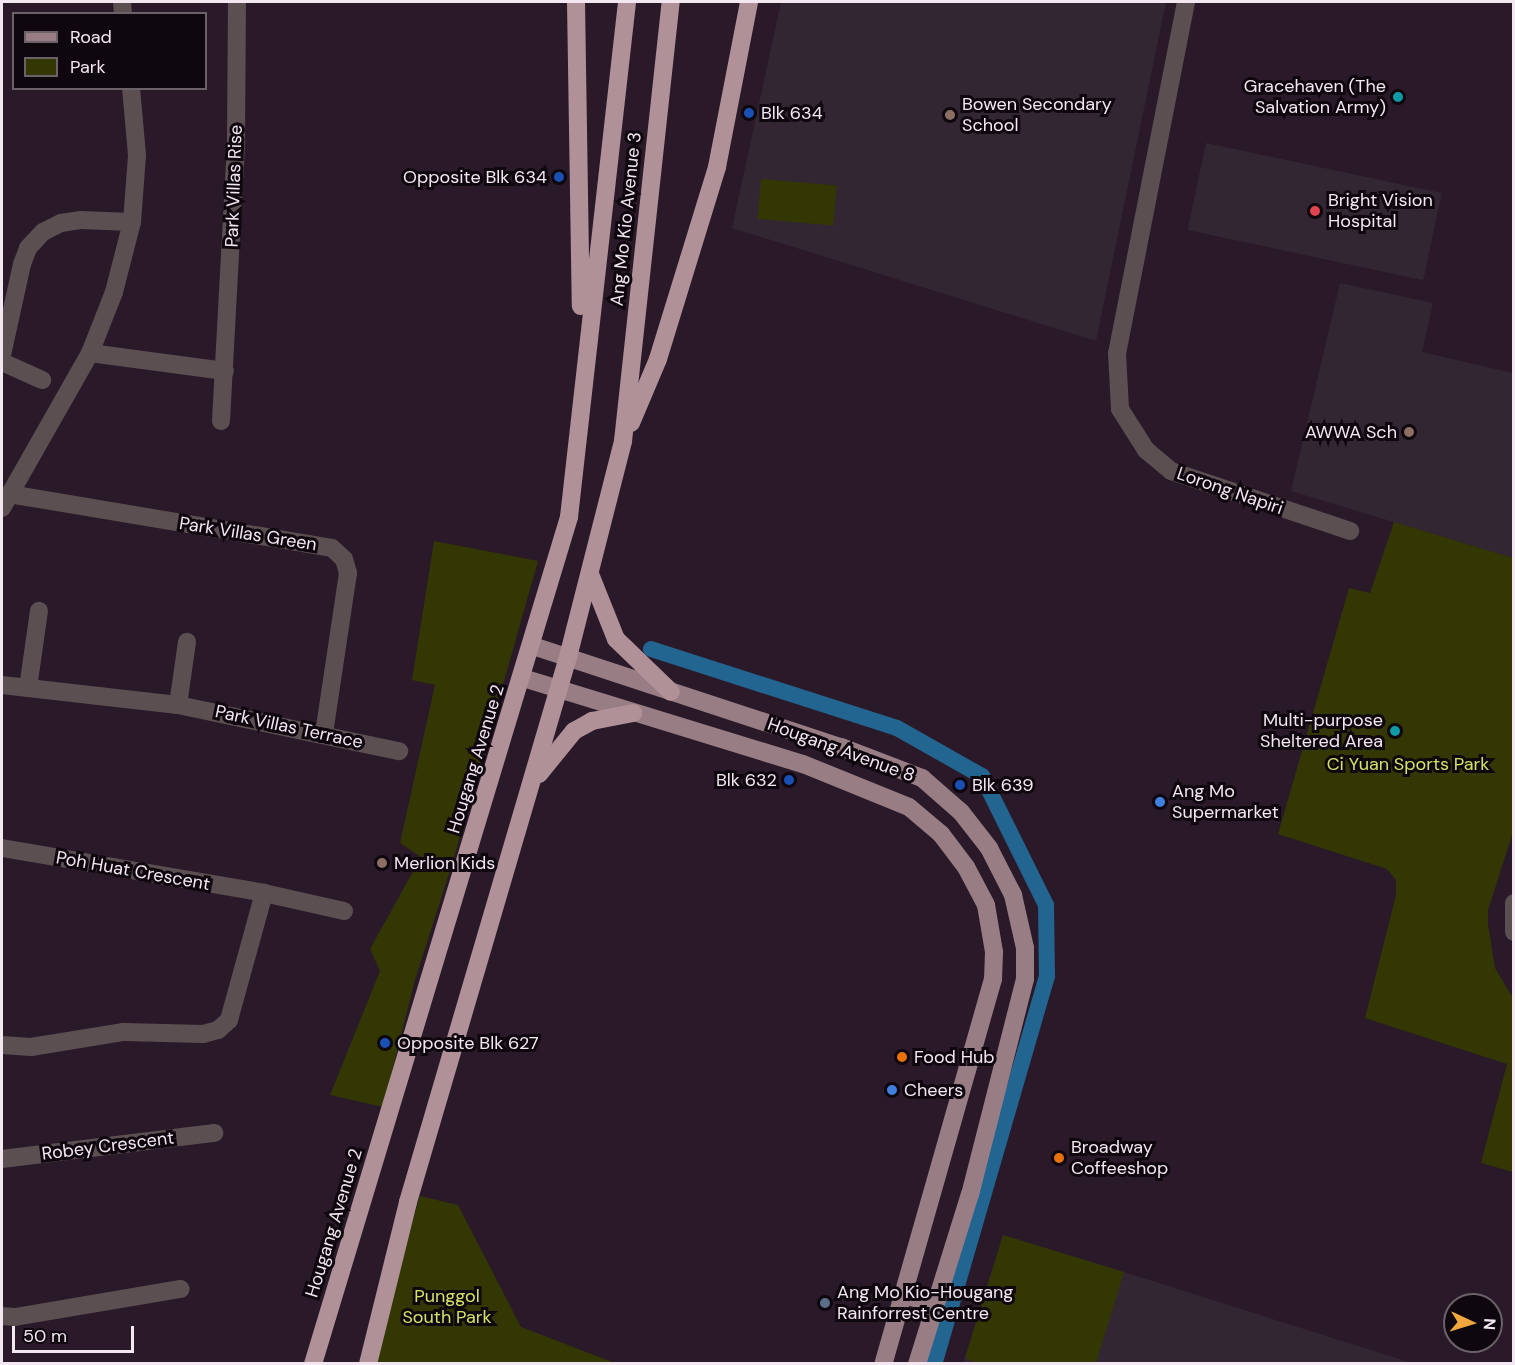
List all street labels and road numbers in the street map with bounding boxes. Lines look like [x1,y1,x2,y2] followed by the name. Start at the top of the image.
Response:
[221,124,247,248] street label: Park Villas Rise
[606,131,646,307] street label: Ang Mo Kio Avenue 3
[1174,463,1286,519] street label: Lorong Napiri
[178,512,318,556] street label: Park Villas Green
[443,682,509,836] street label: Hougang Avenue 2
[213,701,365,753] street label: Park Villas Terrace
[764,713,918,787] street label: Hougang Avenue 8
[54,847,212,895] street label: Poh Huat Crescent
[41,1127,175,1165] street label: Robey Crescent
[301,1146,367,1300] street label: Hougang Avenue 2

